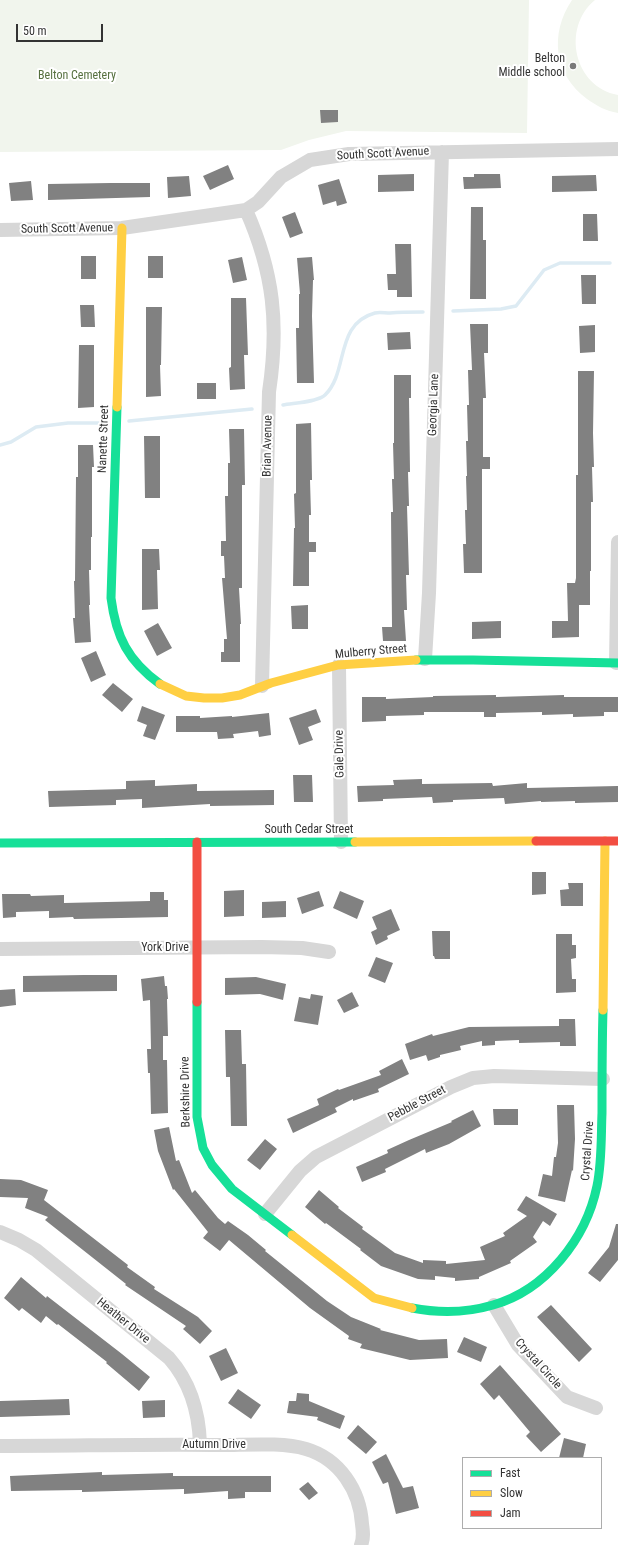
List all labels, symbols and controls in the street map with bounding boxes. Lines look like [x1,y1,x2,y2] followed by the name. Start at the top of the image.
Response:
[18,16,105,42] scale bar
[23,24,47,38] text: 50 m
[499,52,565,80] place label: Belton Middle school
[568,61,578,71] marker: Belton Middle school
[38,69,116,83] park label: Belton Cemetery
[337,144,429,164] street label: South Scott Avenue
[21,221,113,237] street label: South Scott Avenue
[426,374,442,436] street label: Georgia Lane
[96,405,112,473] street label: Nanette Street
[260,415,276,477] street label: Brian Avenue
[334,642,408,662] street label: Mulberry Street
[332,730,348,778] street label: Gale Drive
[265,823,353,837] street label: South Cedar Street
[141,941,189,955] street label: York Drive
[178,1056,194,1128] street label: Berkshire Drive
[386,1083,448,1125] street label: Pebble Street
[579,1121,597,1181] street label: Crystal Drive
[94,1295,152,1347] street label: Heather Drive
[512,1336,564,1392] street label: Crystal Circle
[182,1438,246,1452] street label: Autumn Drive
[462,1457,602,1529] legend
[500,1466,520,1480] text: Fast
[500,1486,523,1500] text: Slow
[500,1506,521,1520] text: Jam

